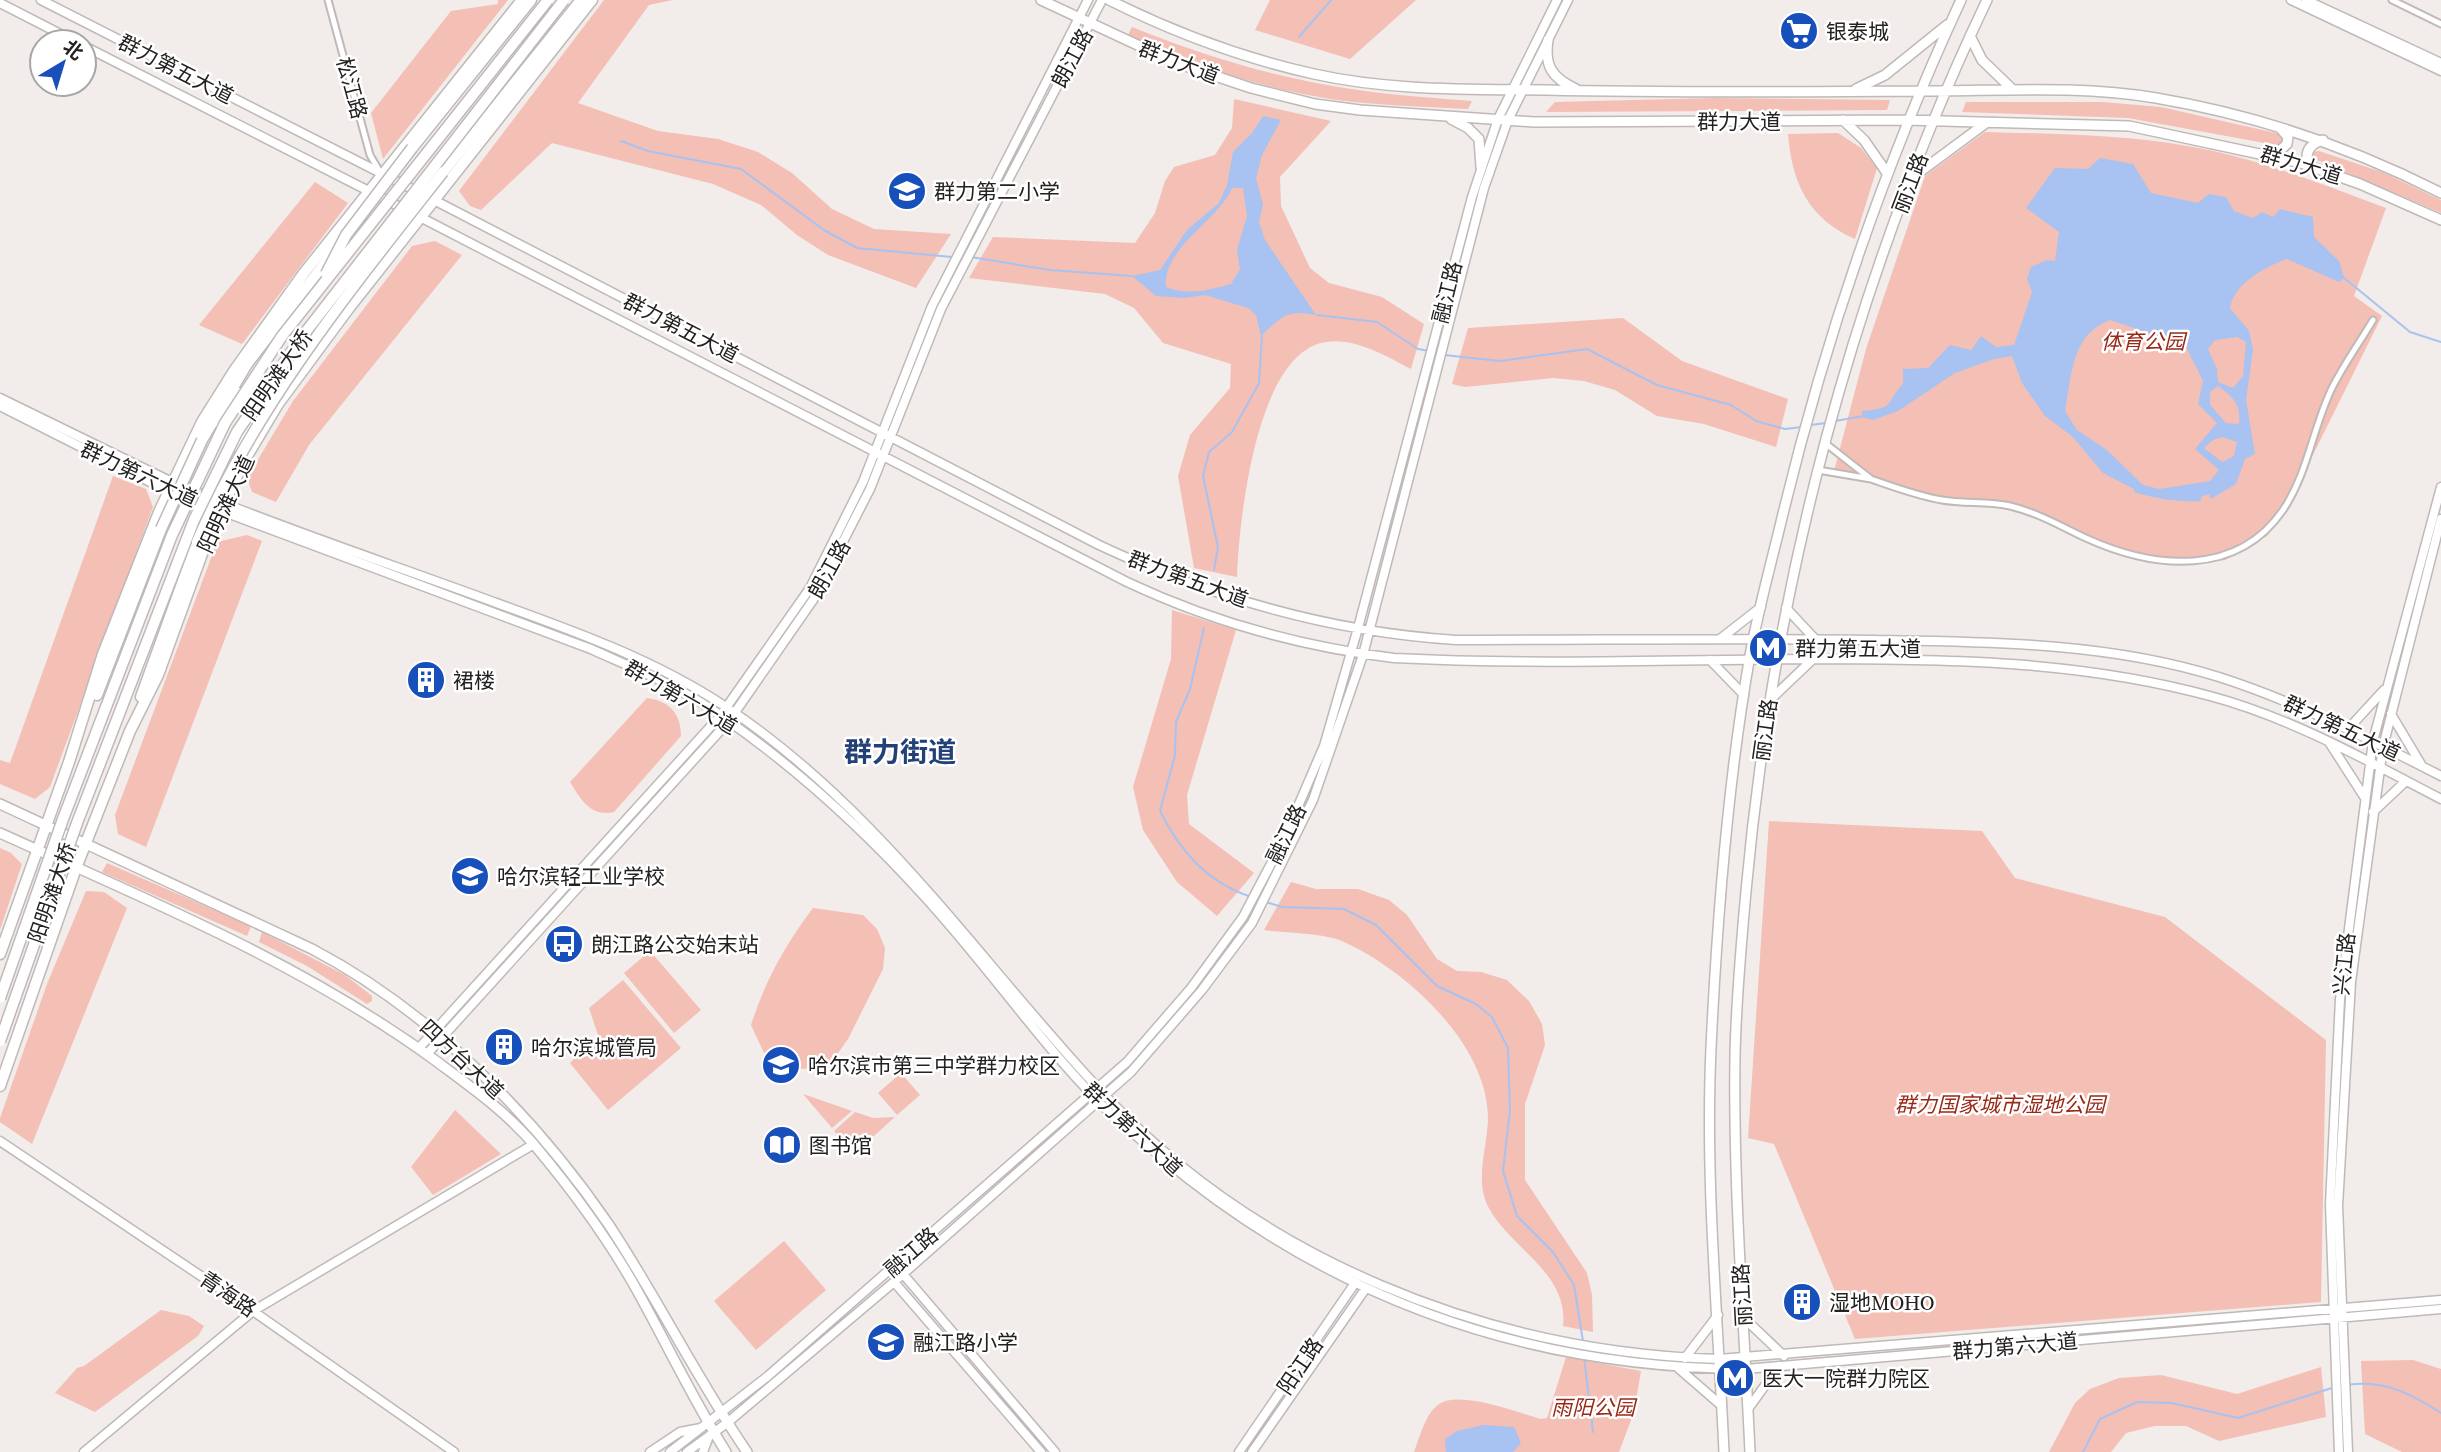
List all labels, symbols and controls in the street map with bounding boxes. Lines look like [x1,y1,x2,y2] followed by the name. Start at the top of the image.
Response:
[1778,10,1820,52] supermarket icon: 银泰城
[1826,17,1889,46] place label: 银泰城
[1044,23,1100,93] street label: 朗江路
[113,27,239,111] street label: 群力第五大道
[28,28,98,98] north arrow
[1135,33,1223,91] street label: 群力大道
[58,34,89,66] text: 北
[330,54,374,122] street label: 松江路
[1697,107,1781,136] street label: 群力大道
[2257,139,2345,191] street label: 群力大道
[1885,148,1935,218] street label: 丽江路
[886,170,928,212] school or university icon: 群力第二小学
[934,177,1060,206] place label: 群力第二小学
[1425,258,1469,326] street label: 融江路
[618,286,744,370] street label: 群力第五大道
[235,324,319,426] street label: 阳明滩大桥
[2101,327,2188,356] park label: 体育公园
[76,434,202,514] street label: 群力第六大道
[191,450,261,558] street label: 阳明滩大道
[801,534,857,604] street label: 朗江路
[1124,544,1252,614] street label: 群力第五大道
[1747,627,1789,669] metro station icon: 群力第五大道
[1795,634,1921,663] place label: 群力第五大道
[619,653,743,741] street label: 群力第六大道
[405,659,447,701] building icon: 裙楼
[453,666,495,695] place label: 裙楼
[2279,688,2405,768] street label: 群力第五大道
[1746,697,1784,763] street label: 丽江路
[844,733,956,771] district label: 群力街道
[1259,799,1313,869] street label: 融江路
[21,839,83,947] street label: 阳明滩大桥
[449,855,491,897] school or university icon: 哈尔滨轻工业学校
[497,862,665,891] place label: 哈尔滨轻工业学校
[543,923,585,965] bus stop icon: 朗江路公交始末站
[591,930,759,959] place label: 朗江路公交始末站
[2326,931,2362,997] street label: 兴江路
[414,1013,510,1105] street label: 四方台大道
[483,1026,525,1068] building icon: 哈尔滨城管局
[531,1033,657,1062] place label: 哈尔滨城管局
[760,1044,802,1086] school or university icon: 哈尔滨市第三中学群力校区
[808,1051,1060,1080] place label: 哈尔滨市第三中学群力校区
[1077,1075,1189,1183] street label: 群力第六大道
[1895,1090,2108,1119] park label: 群力国家城市湿地公园
[761,1124,803,1166] library icon: 图书馆
[809,1131,872,1160] place label: 图书馆
[878,1220,944,1284] street label: 融江路
[1726,1263,1758,1327] street label: 丽江路
[194,1264,262,1324] street label: 青海路
[1781,1281,1823,1323] building icon: 湿地MOHO
[1829,1288,1935,1317] place label: 湿地MOHO
[865,1321,907,1363] school or university icon: 融江路小学
[1951,1326,2079,1366] street label: 群力第六大道
[913,1328,1018,1357] place label: 融江路小学
[1270,1332,1330,1400] street label: 阳江路
[1714,1357,1756,1399] metro station icon: 医大一院群力院区
[1762,1364,1930,1393] place label: 医大一院群力院区
[1551,1393,1638,1422] park label: 雨阳公园

